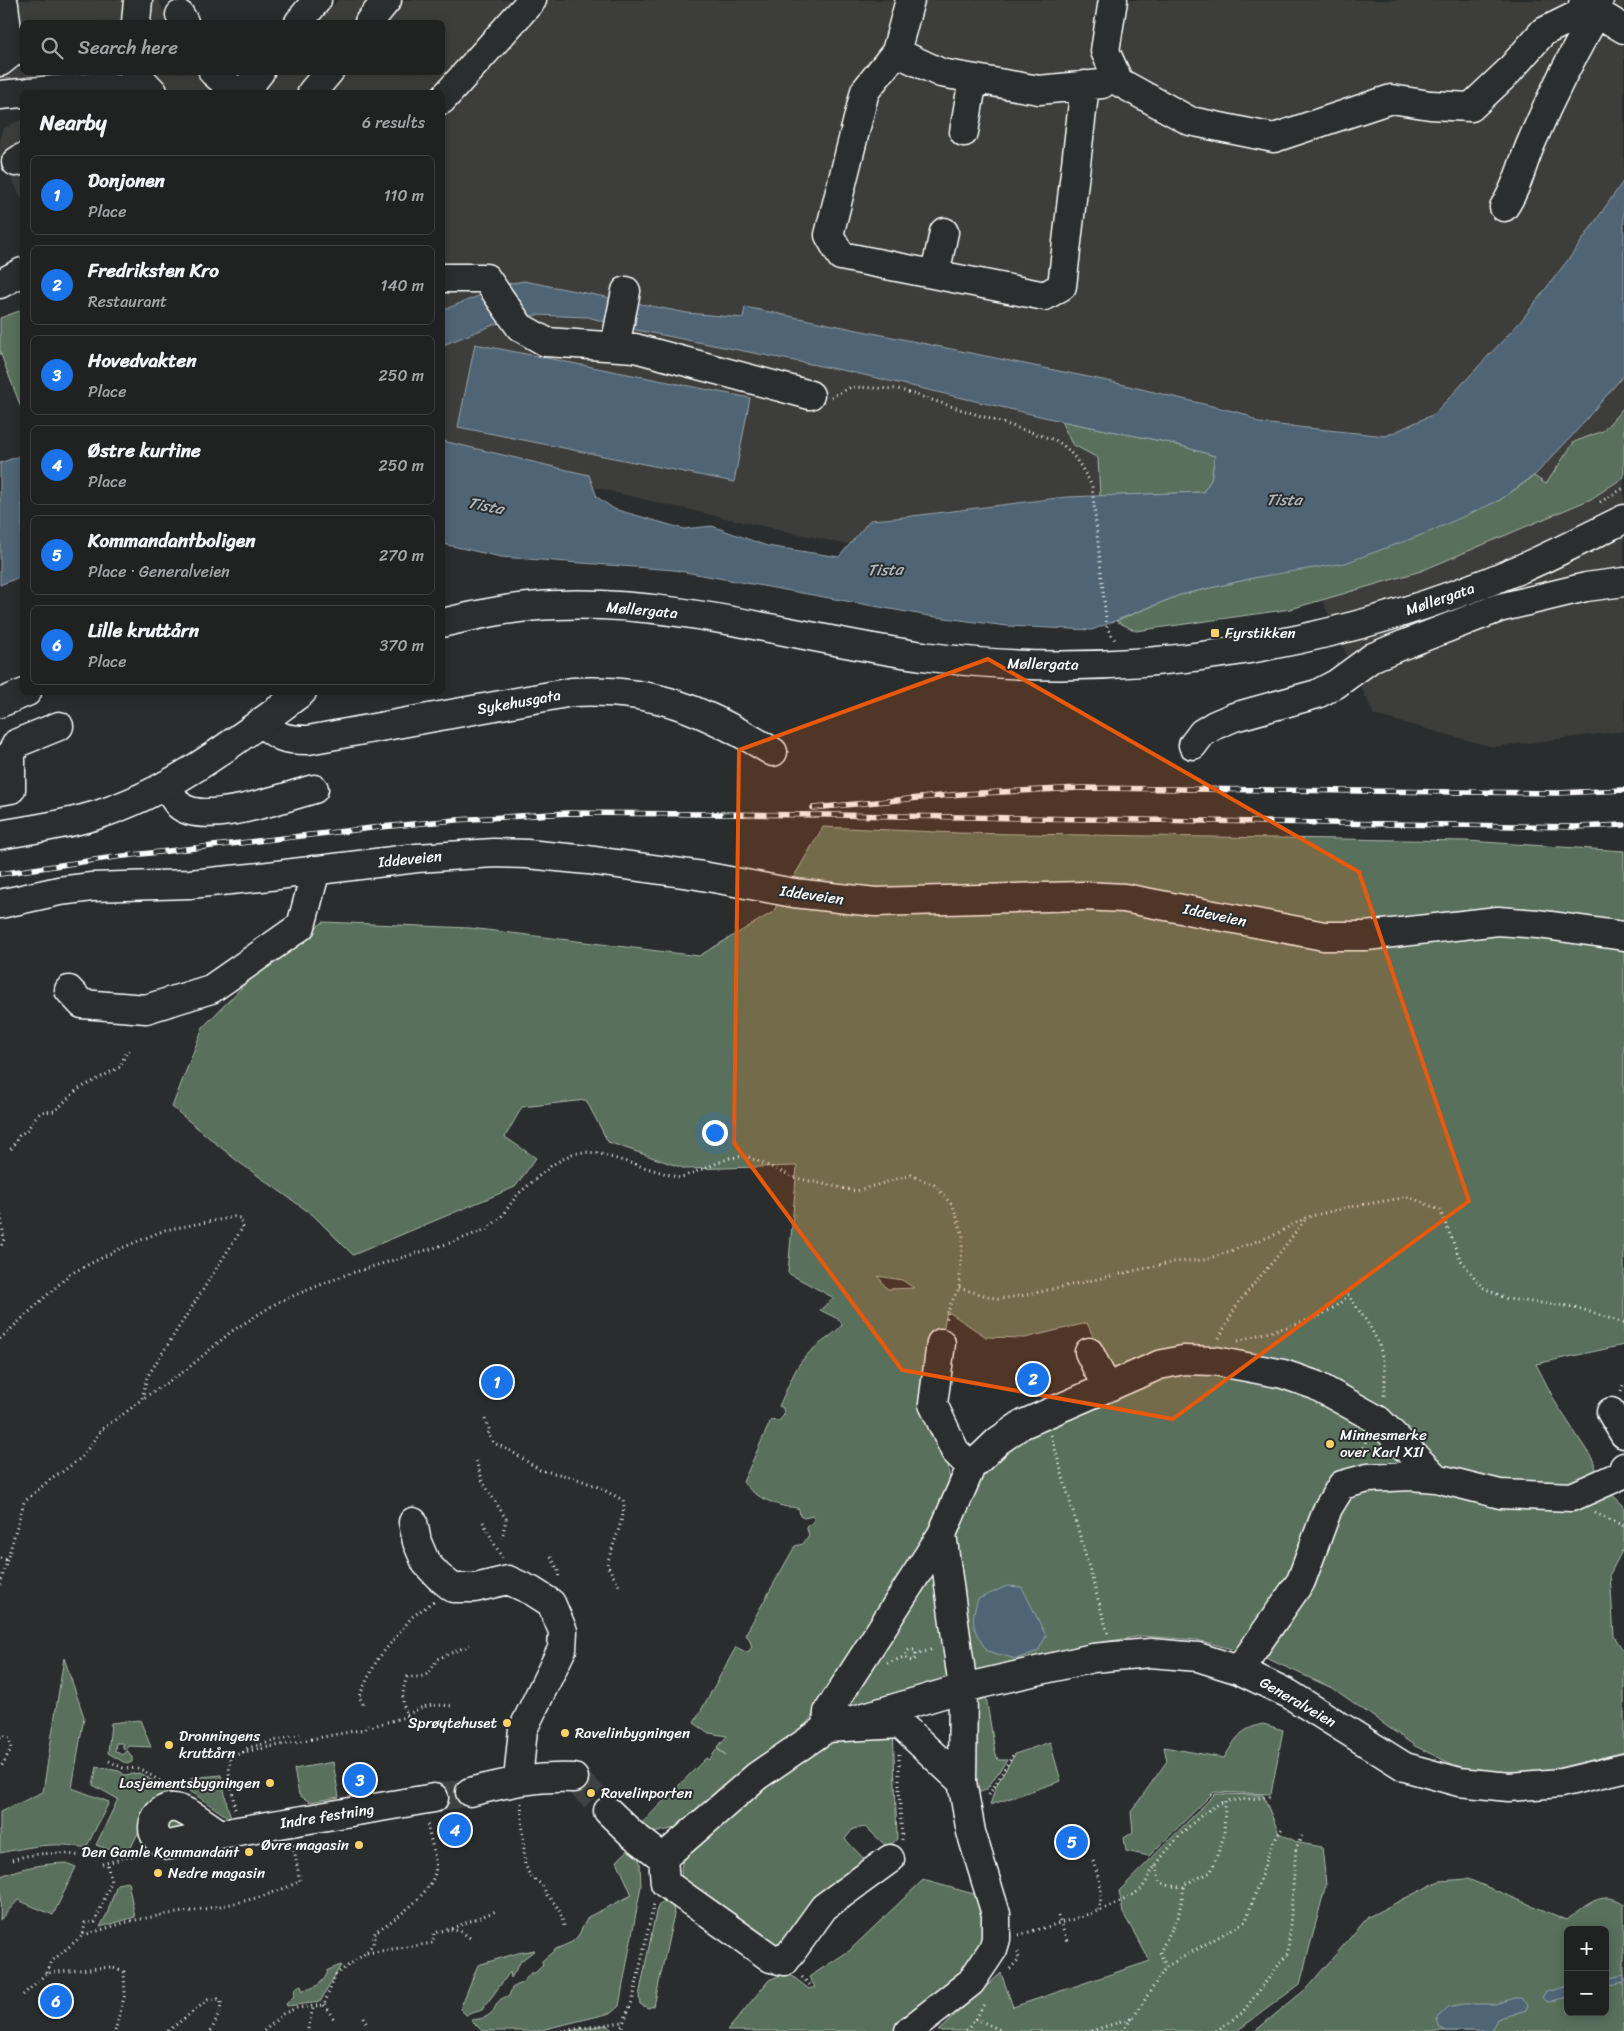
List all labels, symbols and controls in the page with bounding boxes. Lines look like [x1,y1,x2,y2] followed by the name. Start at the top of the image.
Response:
[20,20,445,75] search box
[78,31,178,64] text: Search here
[38,34,66,62] icon: search
[40,104,106,142] text: Nearby
[362,108,425,137] text: 6 results
[88,164,165,197] text: Donjonen
[54,181,60,210] text: 1
[384,181,424,210] text: 110 m
[88,197,127,226] text: Place
[88,254,219,287] text: Fredriksten Kro
[52,271,62,300] text: 2
[381,271,424,300] text: 140 m
[88,287,167,316] text: Restaurant
[88,344,197,377] text: Hovedvakten
[53,361,61,390] text: 3
[378,361,424,390] text: 250 m
[88,377,127,406] text: Place
[88,434,201,467] text: Østre kurtine
[52,451,62,480] text: 4
[378,451,424,480] text: 250 m
[88,467,127,496] text: Place
[1266,485,1304,514] water label: Tista
[466,488,508,524] water label: Tista
[88,524,255,557] text: Kommandantboligen
[52,541,62,570] text: 5
[379,541,424,570] text: 270 m
[867,554,905,585] water label: Tista
[88,557,230,586] text: Place · Generalveien
[1402,575,1478,623] street label: Møllergata
[605,594,679,626] street label: Møllergata
[88,614,199,647] text: Lille kruttårn
[1225,620,1296,646] place label: Fyrstikken
[1209,627,1221,639] marker: Fyrstikken
[52,631,62,660] text: 6
[380,631,424,660] text: 370 m
[88,647,127,676] text: Place
[1007,650,1079,678] street label: Møllergata
[475,682,563,722] street label: Sykehusgata
[376,843,443,875] street label: Iddeveien
[777,878,846,912] street label: Iddeveien
[1180,895,1249,934] street label: Iddeveien
[702,1120,728,1146] your location
[1017,1360,1049,1398] pin: 2
[481,1363,513,1401] pin: 1
[1340,1422,1427,1465] place label: Minnesmerke over Karl XII
[1324,1438,1336,1450] marker: Minnesmerke over Karl XII
[1255,1670,1341,1734] street label: Generalveien
[408,1710,497,1736] place label: Sprøytehuset
[501,1717,513,1729] marker: Sprøytehuset
[575,1720,690,1746] place label: Ravelinbygningen
[179,1723,260,1766] place label: Dronningens kruttårn
[559,1727,571,1739] marker: Ravelinbygningen
[163,1739,175,1751] marker: Dronningens kruttårn
[344,1761,376,1799] pin: 3
[119,1770,260,1796] place label: Losjementsbygningen
[264,1777,276,1789] marker: Losjementsbygningen
[601,1780,692,1806] place label: Ravelinporten
[585,1787,597,1799] marker: Ravelinporten
[277,1796,376,1836] street label: Indre festning
[439,1811,471,1849] pin: 4
[1056,1823,1088,1861] pin: 5
[261,1832,349,1858] place label: Øvre magasin
[82,1839,240,1865] place label: Den Gamle Kommandant
[353,1839,365,1851] marker: Øvre magasin
[243,1846,255,1858] marker: Den Gamle Kommandant
[168,1860,265,1886] place label: Nedre magasin
[152,1867,164,1879] marker: Nedre magasin
[1564,1926,1609,2016] map controls
[1564,1926,1609,1971] button: +
[1564,1971,1609,2016] button: −
[40,1982,72,2020] pin: 6

